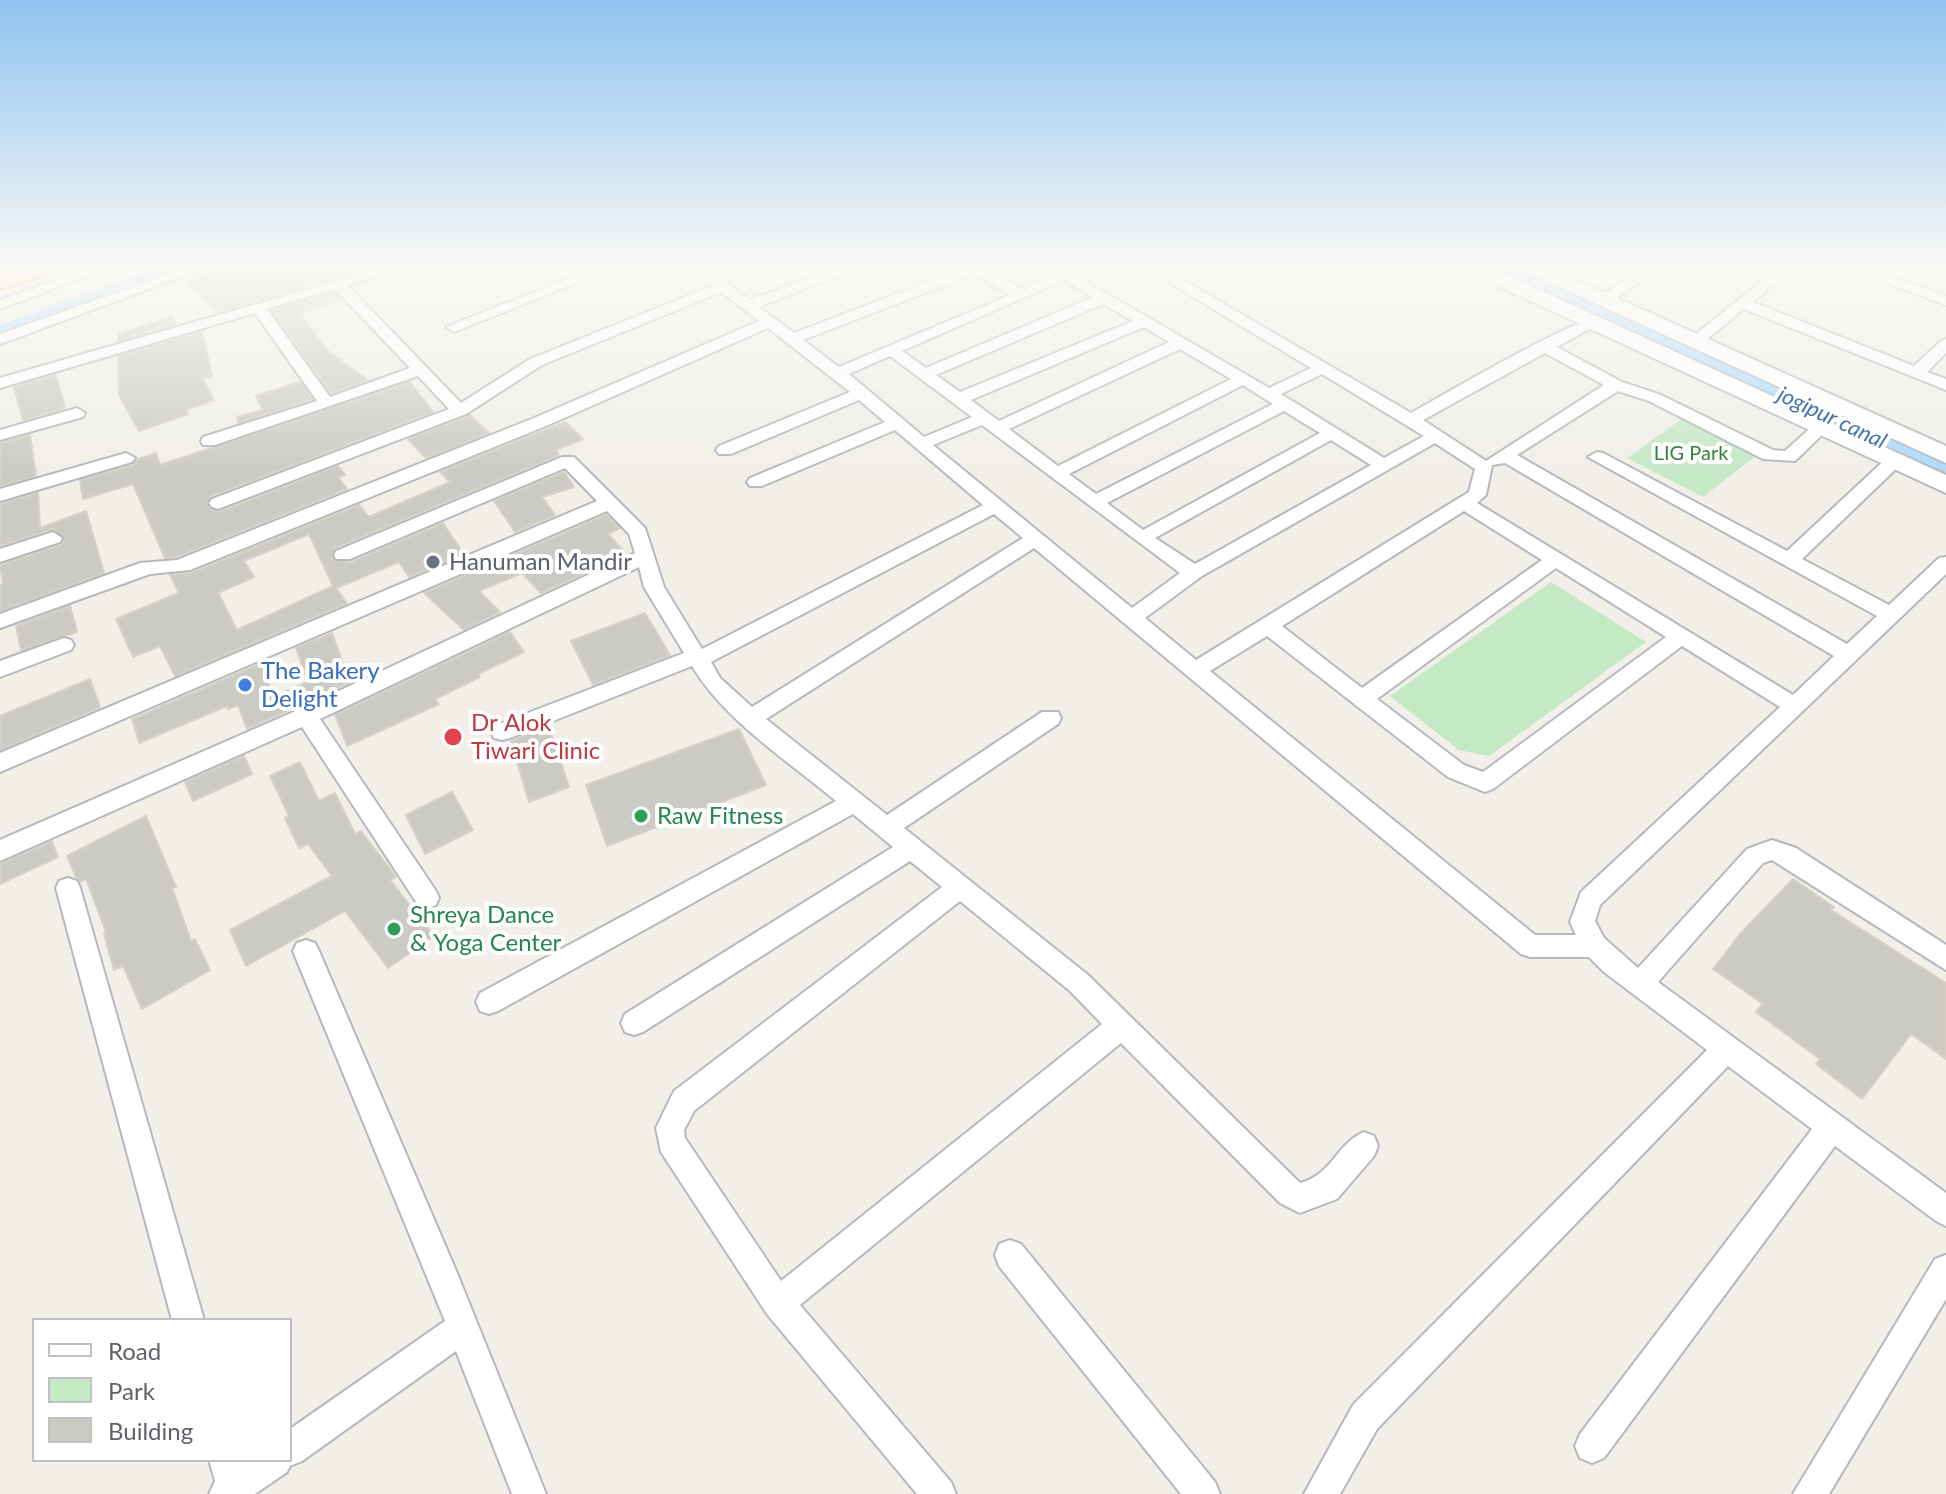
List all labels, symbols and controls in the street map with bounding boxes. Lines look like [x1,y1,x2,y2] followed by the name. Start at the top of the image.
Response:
[1773,381,1891,455] water label: jogipur canal
[1654,442,1728,466] park label: LIG Park
[449,548,632,576] place label: Hanuman Mandir
[424,553,442,571] marker: Hanuman Mandir
[261,657,380,713] place label: The Bakery Delight
[236,676,254,694] marker: The Bakery Delight
[471,709,600,765] place label: Dr Alok Tiwari Clinic
[442,726,464,748] marker: Dr Alok Tiwari Clinic
[657,802,783,830] place label: Raw Fitness
[632,807,650,825] marker: Raw Fitness
[410,901,561,957] place label: Shreya Dance & Yoga Center
[385,920,403,938] marker: Shreya Dance & Yoga Center
[32,1318,292,1462] legend
[108,1336,161,1365] text: Road
[108,1376,155,1405] text: Park
[108,1416,193,1445] text: Building

